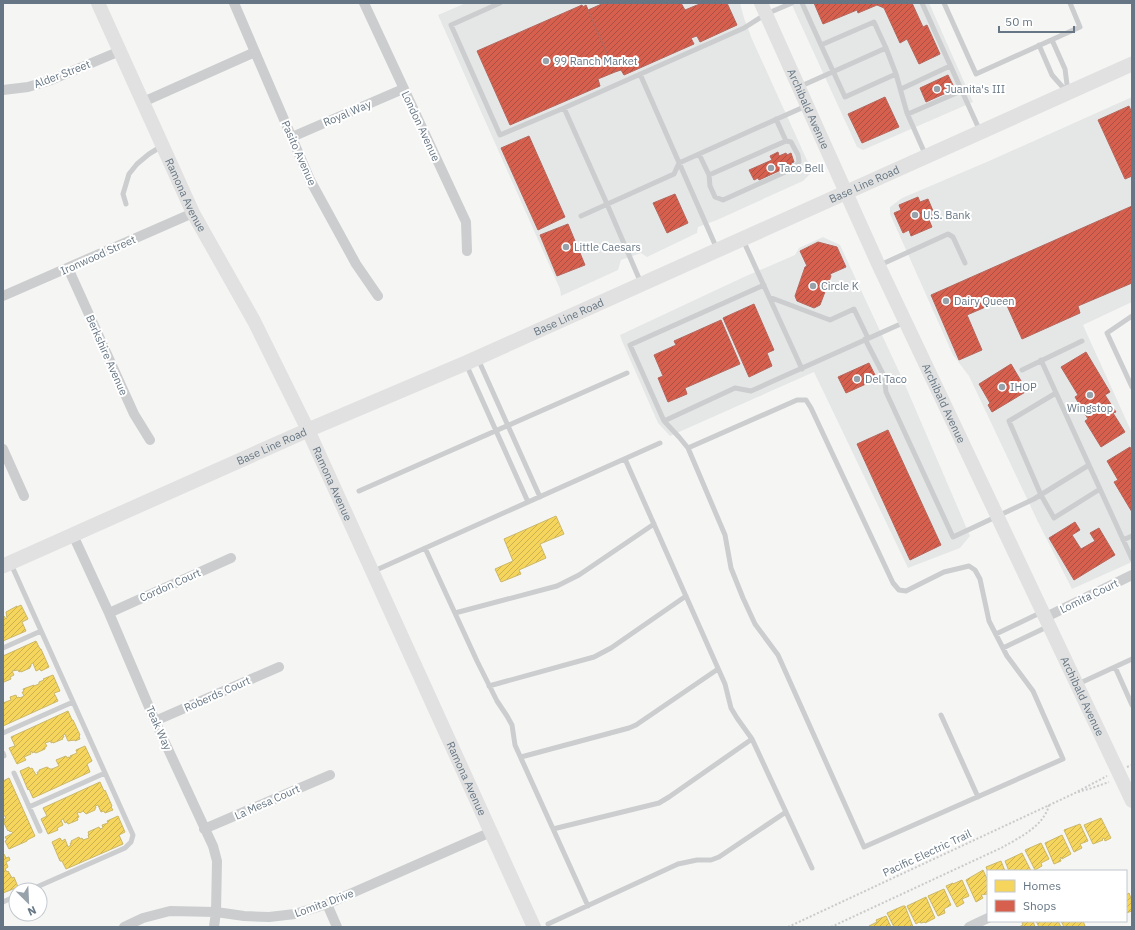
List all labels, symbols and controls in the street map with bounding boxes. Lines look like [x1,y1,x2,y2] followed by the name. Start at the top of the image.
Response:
[999,8,1074,34] scale bar
[1005,14,1033,29] text: 50 m
[554,54,638,68] place label: 99 Ranch Market
[541,56,551,66] marker: 99 Ranch Market
[32,57,92,91] street label: Alder Street
[784,66,833,151] street label: Archibald Avenue
[945,82,1005,96] place label: Juanita's III
[932,84,942,94] marker: Juanita's III
[399,89,443,163] street label: London Avenue
[321,96,374,129] street label: Royal Way
[278,118,320,188] street label: Pasito Avenue
[162,156,209,234] street label: Ramona Avenue
[779,161,824,175] place label: Taco Bell
[827,162,901,206] street label: Base Line Road
[766,163,776,173] marker: Taco Bell
[923,208,971,222] place label: U.S. Bank
[910,210,920,220] marker: U.S. Bank
[58,232,138,278] street label: Ironwood Street
[574,240,641,254] place label: Little Caesars
[561,242,571,252] marker: Little Caesars
[821,279,859,293] place label: Circle K
[808,281,818,291] marker: Circle K
[954,294,1015,308] place label: Dairy Queen
[531,295,606,339] street label: Base Line Road
[941,296,951,306] marker: Dairy Queen
[83,313,131,397] street label: Berkshire Avenue
[919,361,969,445] street label: Archibald Avenue
[865,372,907,386] place label: Del Taco
[852,374,862,384] marker: Del Taco
[1010,380,1037,394] place label: IHOP
[997,382,1007,392] marker: IHOP
[1085,390,1095,400] marker: Wingstop
[1067,401,1113,415] place label: Wingstop
[234,424,309,468] street label: Base Line Road
[309,444,355,523] street label: Ramona Avenue
[137,565,203,605] street label: Cordon Court
[1057,576,1121,616] street label: Lomita Court
[1058,654,1107,738] street label: Archibald Avenue
[182,673,252,715] street label: Roberds Court
[143,704,175,753] street label: Teak Way
[444,739,489,818] street label: Ramona Avenue
[232,781,302,823] street label: La Mesa Court
[880,826,974,880] street label: Pacific Electric Trail
[987,870,1127,922] legend
[1023,878,1061,893] text: Homes
[8,882,48,922] north arrow
[293,886,355,920] street label: Lomita Drive
[1023,898,1056,913] text: Shops
[26,903,39,919] text: N

